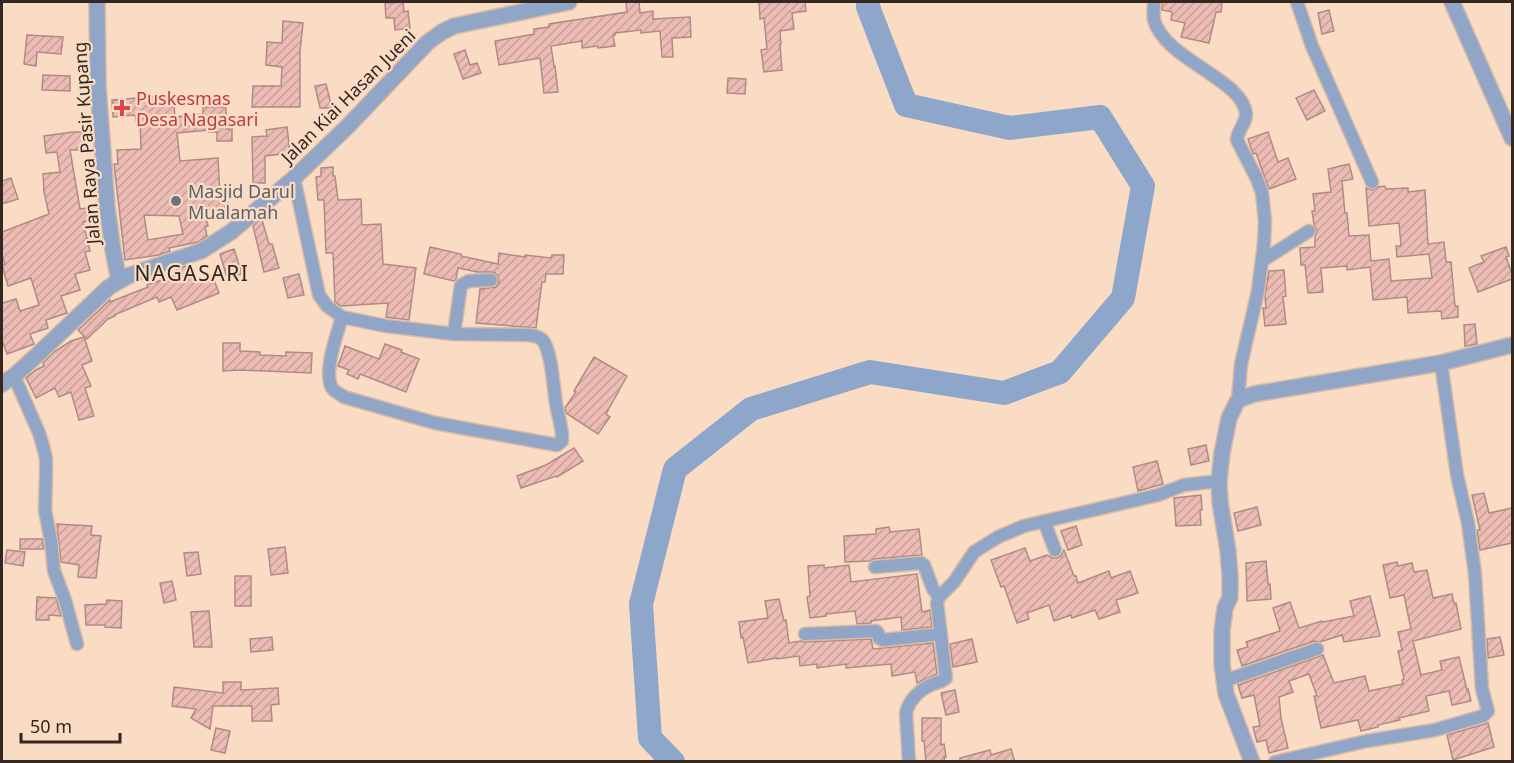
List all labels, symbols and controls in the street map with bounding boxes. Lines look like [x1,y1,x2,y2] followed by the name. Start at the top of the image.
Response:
[274,24,420,170] street label: Jalan Kiai Hasan Jueni
[67,41,105,247] street label: Jalan Raya Pasir Kupang
[136,86,258,131] place label: Puskesmas Desa Nagasari
[113,99,131,117] marker: Puskesmas Desa Nagasari
[188,179,295,224] place label: Masjid Darul Mualamah
[169,194,183,208] marker: Masjid Darul Mualamah
[135,259,249,287] district label: NAGASARI
[21,706,120,744] scale bar
[30,714,72,738] text: 50 m

